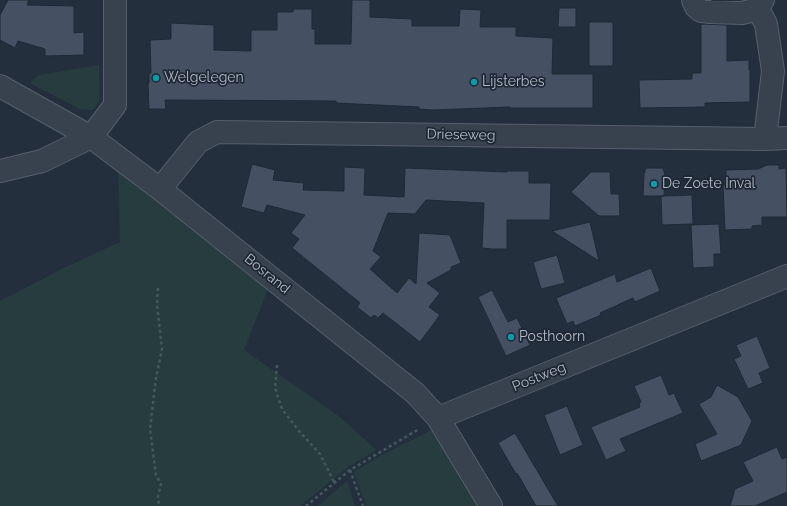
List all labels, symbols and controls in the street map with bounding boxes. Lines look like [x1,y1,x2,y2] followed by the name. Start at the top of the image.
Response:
[164,70,244,86] place label: Welgelegen
[151,73,161,83] marker: Welgelegen
[482,74,544,90] place label: Lijsterbes
[469,77,479,87] marker: Lijsterbes
[426,126,496,144] street label: Drieseweg
[662,176,755,192] place label: De Zoete Inval
[649,179,659,189] marker: De Zoete Inval
[241,251,293,297] street label: Bosrand
[519,329,585,345] place label: Posthoorn
[506,332,516,342] marker: Posthoorn
[510,359,568,395] street label: Postweg

